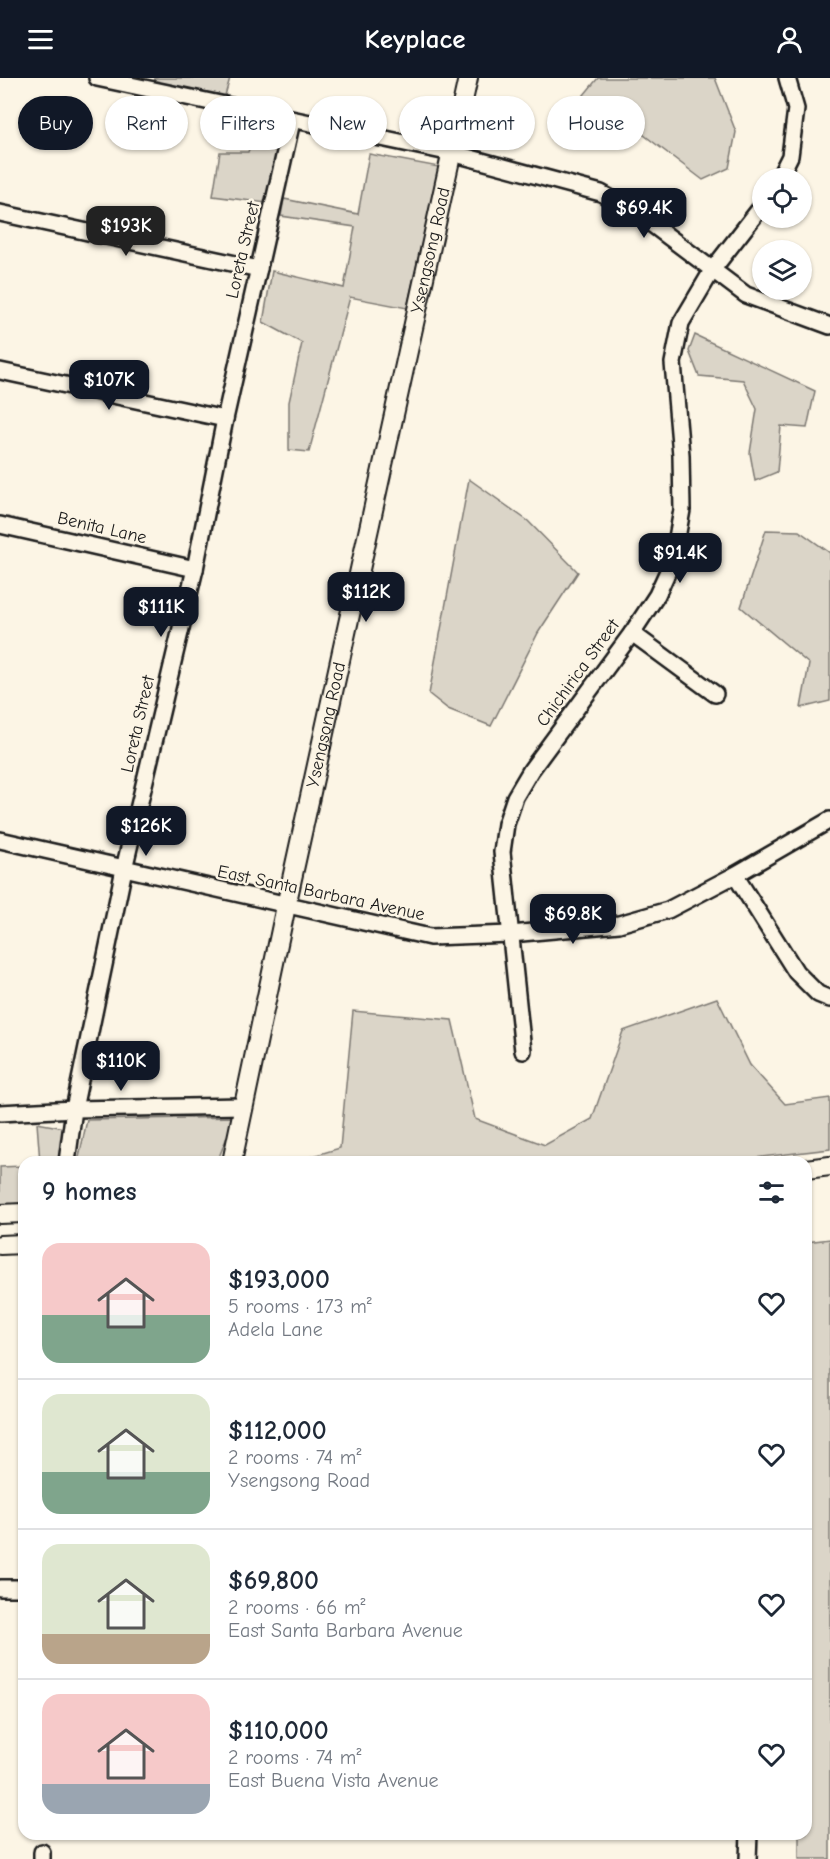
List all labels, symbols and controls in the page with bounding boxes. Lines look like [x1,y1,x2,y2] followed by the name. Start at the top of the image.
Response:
[24,23,57,56] icon: menu
[773,23,806,56] icon: person
[365,24,465,55] text: Keyplace
[18,96,93,150] chip: Buy
[105,96,188,150] chip: Rent
[200,96,296,150] chip: Filters
[308,96,387,150] chip: New
[399,96,535,150] chip: Apartment
[547,96,645,150] chip: House
[752,168,812,300] map controls
[752,168,812,228] button: locate
[406,185,454,315] street label: Ysengsong Road
[595,188,693,239] pin: $69.4K
[615,196,673,219] text: $69.4K
[222,199,265,301] street label: Loreta Street
[84,206,168,257] pin: $193K
[100,214,152,237] text: $193K
[752,240,812,300] button: layers
[67,360,151,411] pin: $107K
[83,368,135,391] text: $107K
[55,508,149,548] street label: Benita Lane
[631,533,729,584] pin: $91.4K
[653,541,707,564] text: $91.4K
[324,572,408,623] pin: $112K
[342,580,390,603] text: $112K
[119,587,203,638] pin: $111K
[138,595,184,618] text: $111K
[532,615,624,731] street label: Chichirica Street
[302,660,350,790] street label: Ysengsong Road
[117,673,160,775] street label: Loreta Street
[104,806,188,857] pin: $126K
[120,814,172,837] text: $126K
[215,861,427,925] street label: East Santa Barbara Avenue
[524,894,622,945] pin: $69.8K
[544,902,602,925] text: $69.8K
[79,1041,163,1092] pin: $110K
[96,1049,146,1072] text: $110K
[755,1176,788,1209] icon: filters
[42,1177,137,1207] text: 9 homes
[228,1265,330,1295] text: $193,000
[90,1267,162,1339] icon: home
[755,1287,788,1320] icon: heart
[228,1295,372,1318] text: 5 rooms · 173 m²
[228,1318,323,1341] text: Adela Lane
[228,1416,327,1446] text: $112,000
[90,1418,162,1490] icon: home
[755,1438,788,1471] icon: heart
[228,1446,361,1469] text: 2 rooms · 74 m²
[228,1469,370,1492] text: Ysengsong Road
[228,1566,319,1596] text: $69,800
[90,1568,162,1640] icon: home
[755,1588,788,1621] icon: heart
[228,1596,366,1619] text: 2 rooms · 66 m²
[228,1619,463,1642] text: East Santa Barbara Avenue
[228,1716,329,1746] text: $110,000
[90,1718,162,1790] icon: home
[755,1738,788,1771] icon: heart
[228,1746,361,1769] text: 2 rooms · 74 m²
[228,1769,438,1792] text: East Buena Vista Avenue

